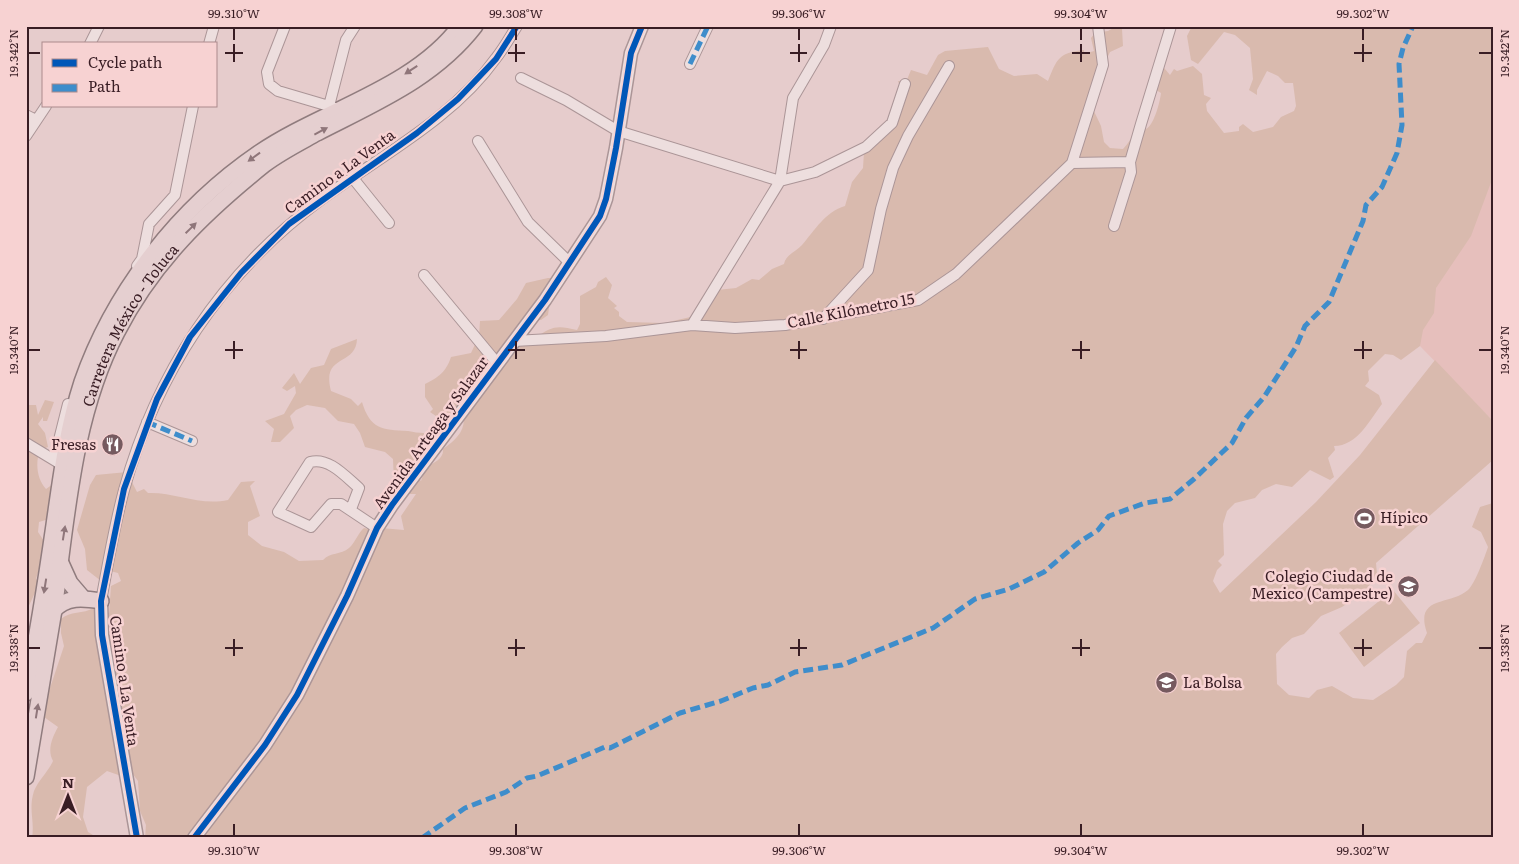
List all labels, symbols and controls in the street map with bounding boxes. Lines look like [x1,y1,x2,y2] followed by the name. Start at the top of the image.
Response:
[208,4,260,22] text: 99.310°W
[489,4,543,22] text: 99.308°W
[772,4,826,22] text: 99.306°W
[1054,4,1108,22] text: 99.304°W
[1336,4,1390,22] text: 99.302°W
[4,29,22,77] text: 19.342°N
[1495,29,1513,77] text: 19.342°N
[42,42,218,108] legend
[88,50,163,73] text: Cycle path
[404,65,418,75] one-way arrow
[88,74,121,97] text: Path
[279,122,400,219] street label: Camino a La Venta
[314,127,328,136] one-way arrow
[247,152,261,162] one-way arrow
[185,222,197,234] one-way arrow
[75,237,184,409] street label: Carretera México - Toluca
[785,286,917,333] street label: Calle Kilómetro 15
[4,325,22,375] text: 19.340°N
[1495,325,1513,375] text: 19.340°N
[366,351,493,513] street label: Avenida Arteaga y Salazar
[51,432,96,455] place label: Fresas
[100,433,124,457] restaurant icon: Fresas
[1380,505,1428,528] place label: Hípico
[1352,506,1376,530] sports icon: Hípico
[61,525,69,541] one-way arrow
[1251,564,1393,604] place label: Colegio Ciudad de Mexico (Campestre)
[1397,574,1421,598] school or university icon: Colegio Ciudad de Mexico (Campestre)
[41,578,49,594] one-way arrow
[105,614,146,749] street label: Camino a La Venta
[4,624,22,672] text: 19.338°N
[1495,624,1513,672] text: 19.338°N
[1183,670,1243,693] place label: La Bolsa
[1155,671,1179,695] school or university icon: La Bolsa
[33,703,41,719] one-way arrow
[42,772,92,822] north arrow
[62,772,74,792] text: N
[208,841,260,859] text: 99.310°W
[489,841,543,859] text: 99.308°W
[772,841,826,859] text: 99.306°W
[1054,841,1108,859] text: 99.304°W
[1336,841,1390,859] text: 99.302°W

